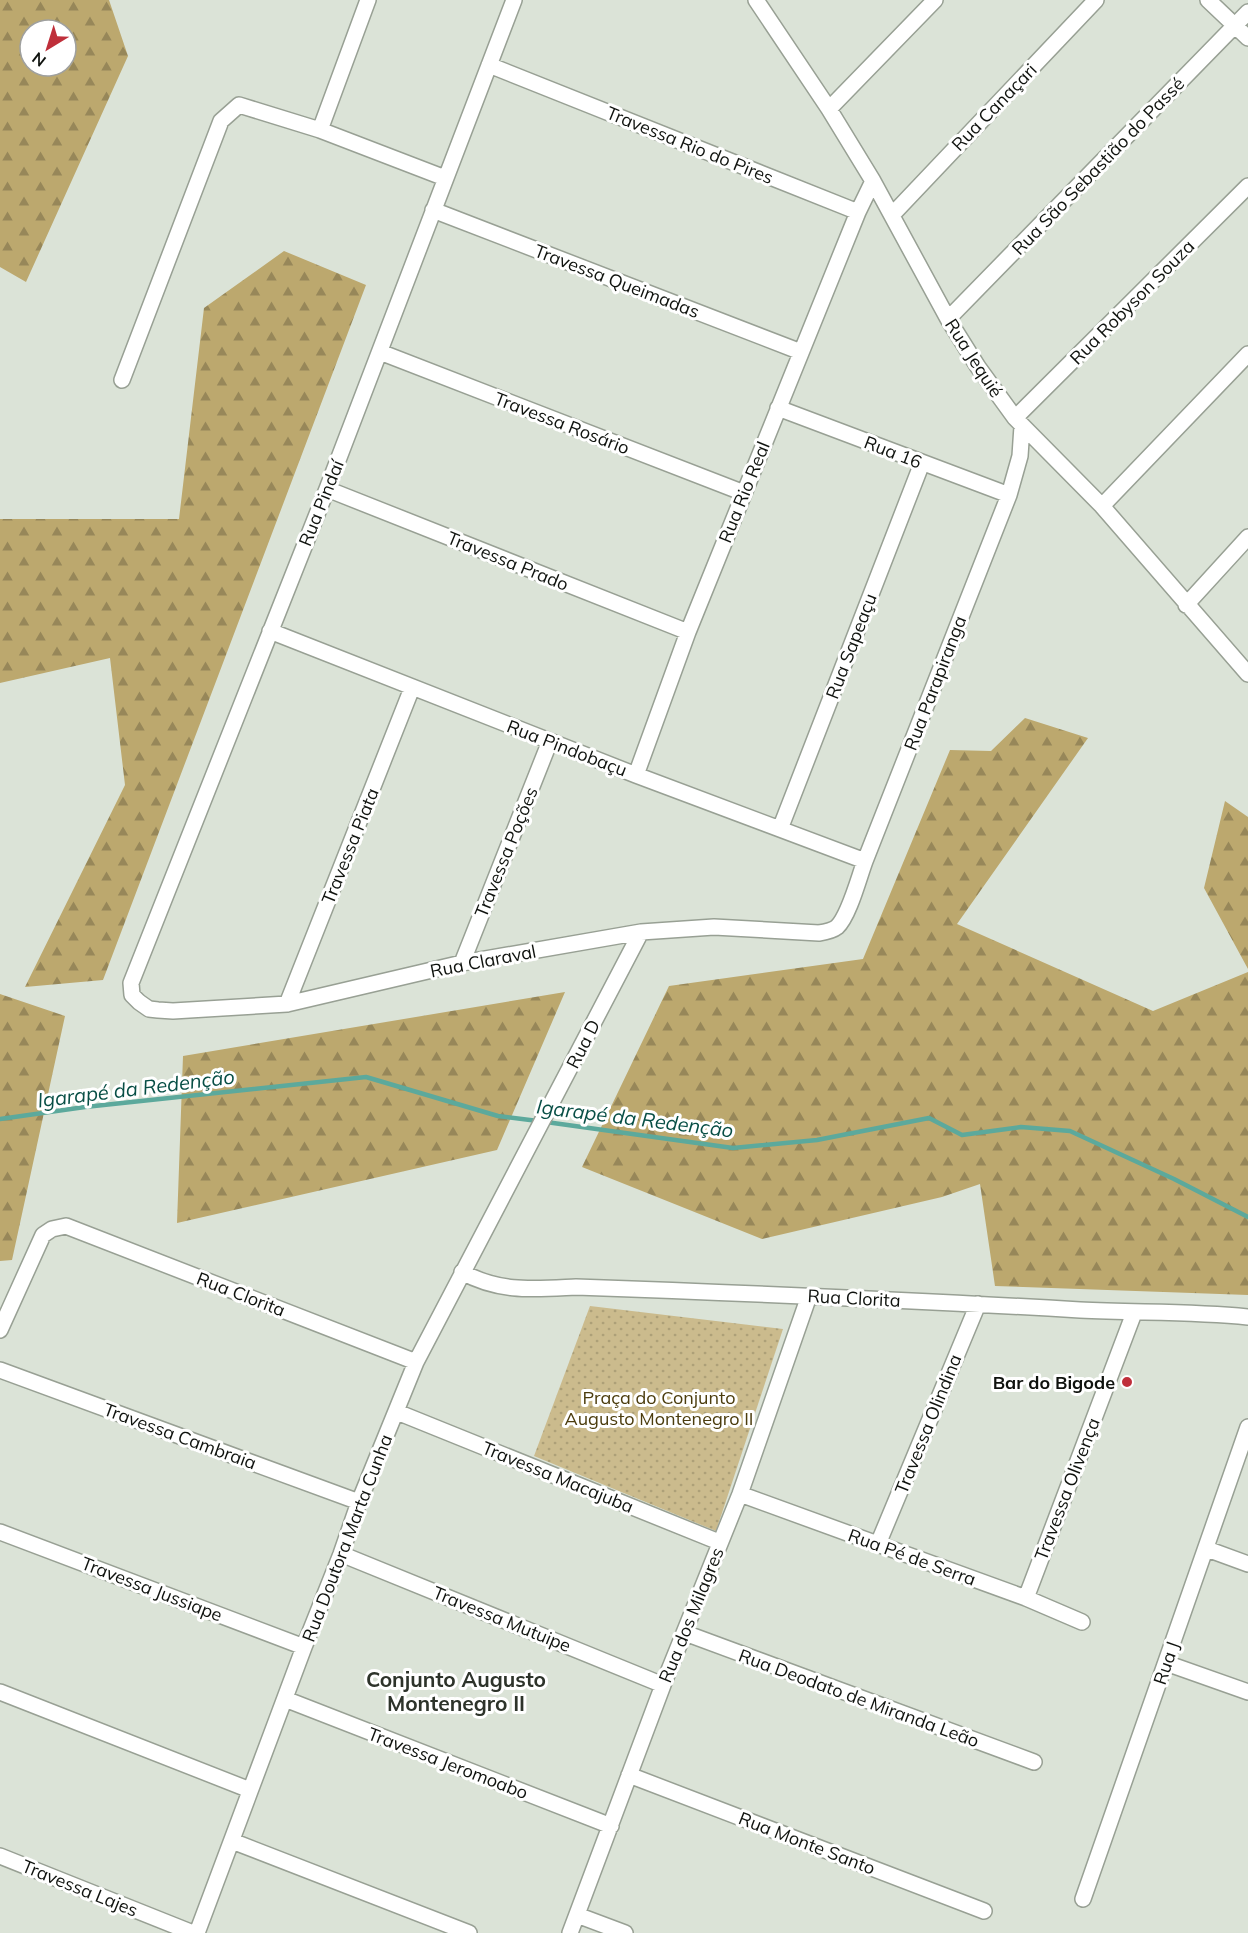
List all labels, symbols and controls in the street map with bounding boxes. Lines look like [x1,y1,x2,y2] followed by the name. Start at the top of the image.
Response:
[18,18,78,78] north arrow
[28,48,50,71] text: N
[946,58,1042,156] street label: Rua Canaçari
[1007,72,1189,260] street label: Rua São Sebastião do Passé
[603,101,777,189] street label: Travessa Rio do Pires
[1065,235,1199,369] street label: Rua Robyson Souza
[531,239,703,323] street label: Travessa Queimadas
[940,314,1008,402] street label: Rua Jequié
[491,387,633,459] street label: Travessa Rosário
[861,431,925,473] street label: Rua 16
[713,438,775,546] street label: Rua Rio Real
[293,455,349,549] street label: Rua Pindaí
[444,526,572,596] street label: Travessa Prado
[820,590,882,702] street label: Rua Sapeaçu
[899,612,971,754] street label: Rua Parapiranga
[504,715,630,781] street label: Rua Pindobaçu
[469,783,543,921] street label: Travessa Poções
[316,785,384,907] street label: Travessa Piata
[428,939,538,983] street label: Rua Claraval
[561,1016,605,1072] street label: Rua D
[36,1064,236,1112] water label: Igarapé da Redenção
[535,1094,735,1142] water label: Igarapé da Redenção
[193,1267,289,1321] street label: Rua Clorita
[807,1284,901,1312] street label: Rua Clorita
[889,1351,967,1497] street label: Travessa Olindina
[993,1371,1115,1394] place label: Bar do Bigode
[1120,1375,1134,1389] marker: Bar do Bigode
[564,1386,754,1430] park label: Praça do Conjunto Augusto Montenegro II
[100,1398,260,1474] street label: Travessa Cambraia
[1029,1414,1105,1564] street label: Travessa Olivença
[297,1431,397,1645] street label: Rua Doutora Marta Cunha
[479,1436,637,1518] street label: Travessa Macajuba
[845,1523,979,1591] street label: Rua Pé de Serra
[653,1544,729,1686] street label: Rua dos Milagres
[78,1552,226,1626] street label: Travessa Jussiape
[430,1581,574,1657] street label: Travessa Mutuipe
[1148,1638,1184,1688] street label: Rua J
[736,1644,982,1752] street label: Rua Deodato de Miranda Leão
[366,1666,546,1716] district label: Conjunto Augusto Montenegro II
[365,1722,531,1804] street label: Travessa Jeromoabo
[735,1806,879,1880] street label: Rua Monte Santo
[19,1854,141,1922] street label: Travessa Lajes

